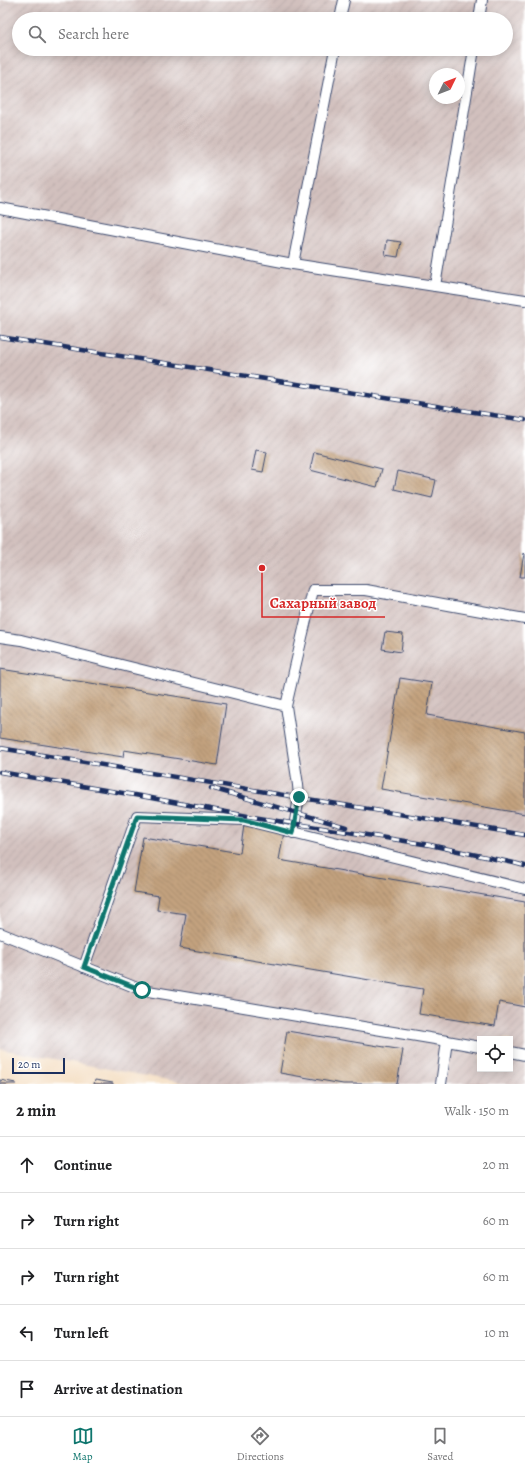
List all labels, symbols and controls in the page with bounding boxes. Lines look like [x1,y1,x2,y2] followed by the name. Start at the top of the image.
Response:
[12,12,513,56] search box
[26,23,48,45] icon: search
[58,24,129,44] text: Search here
[429,68,465,104] north arrow
[262,590,385,617] callout: Сахарный завод
[270,593,376,613] text: Сахарный завод
[290,788,308,806] route end
[133,981,151,999] route start
[477,1036,513,1072] map controls
[477,1036,513,1072] button: locate
[12,1056,65,1075] scale bar
[18,1057,40,1072] text: 20 m
[16,1099,56,1122] text: 2 min
[444,1102,509,1119] text: Walk · 150 m
[16,1154,38,1176] icon: ahead
[54,1155,112,1175] text: Continue
[483,1156,509,1173] text: 20 m
[16,1210,38,1232] icon: right
[54,1211,119,1231] text: Turn right
[483,1212,509,1229] text: 60 m
[16,1266,38,1288] icon: right
[54,1267,119,1287] text: Turn right
[483,1268,509,1285] text: 60 m
[16,1322,38,1344] icon: left
[54,1323,109,1343] text: Turn left
[484,1324,509,1341] text: 10 m
[16,1378,38,1400] icon: arrive
[54,1379,183,1399] text: Arrive at destination
[72,1425,94,1464] tab: Map
[237,1425,284,1464] tab: Directions
[427,1425,453,1464] tab: Saved

